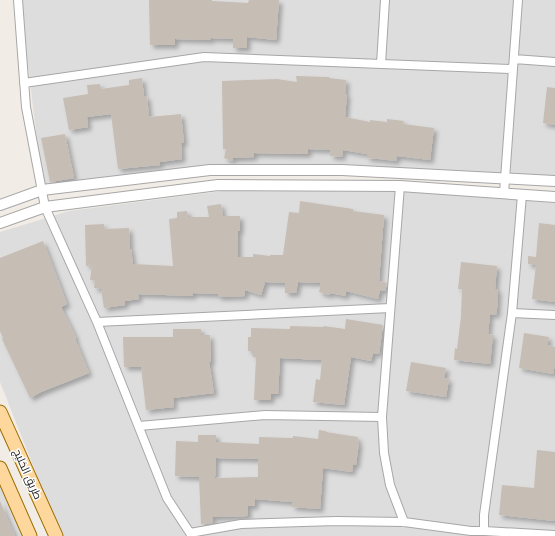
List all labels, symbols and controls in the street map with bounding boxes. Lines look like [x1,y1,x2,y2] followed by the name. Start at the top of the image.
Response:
[10,447,44,502] street label: طريق الخليج

